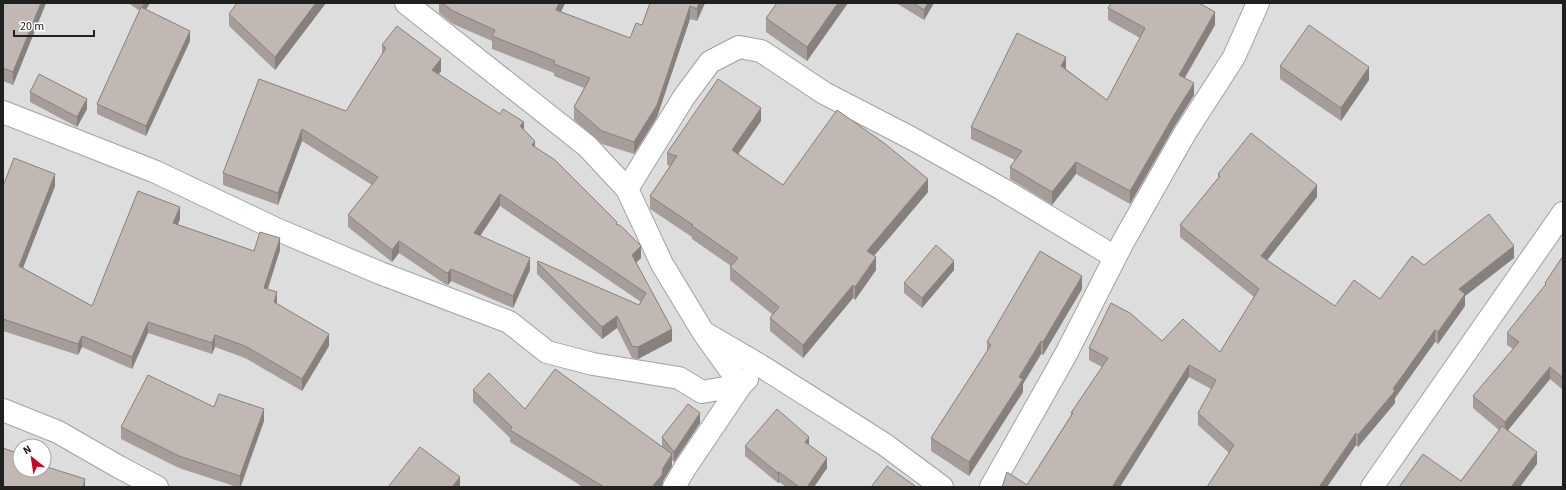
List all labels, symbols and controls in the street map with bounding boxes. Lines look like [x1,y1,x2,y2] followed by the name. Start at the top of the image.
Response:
[14,12,94,38] scale bar
[20,18,44,35] text: 20 m
[12,438,52,478] north arrow
[20,441,34,458] text: N

